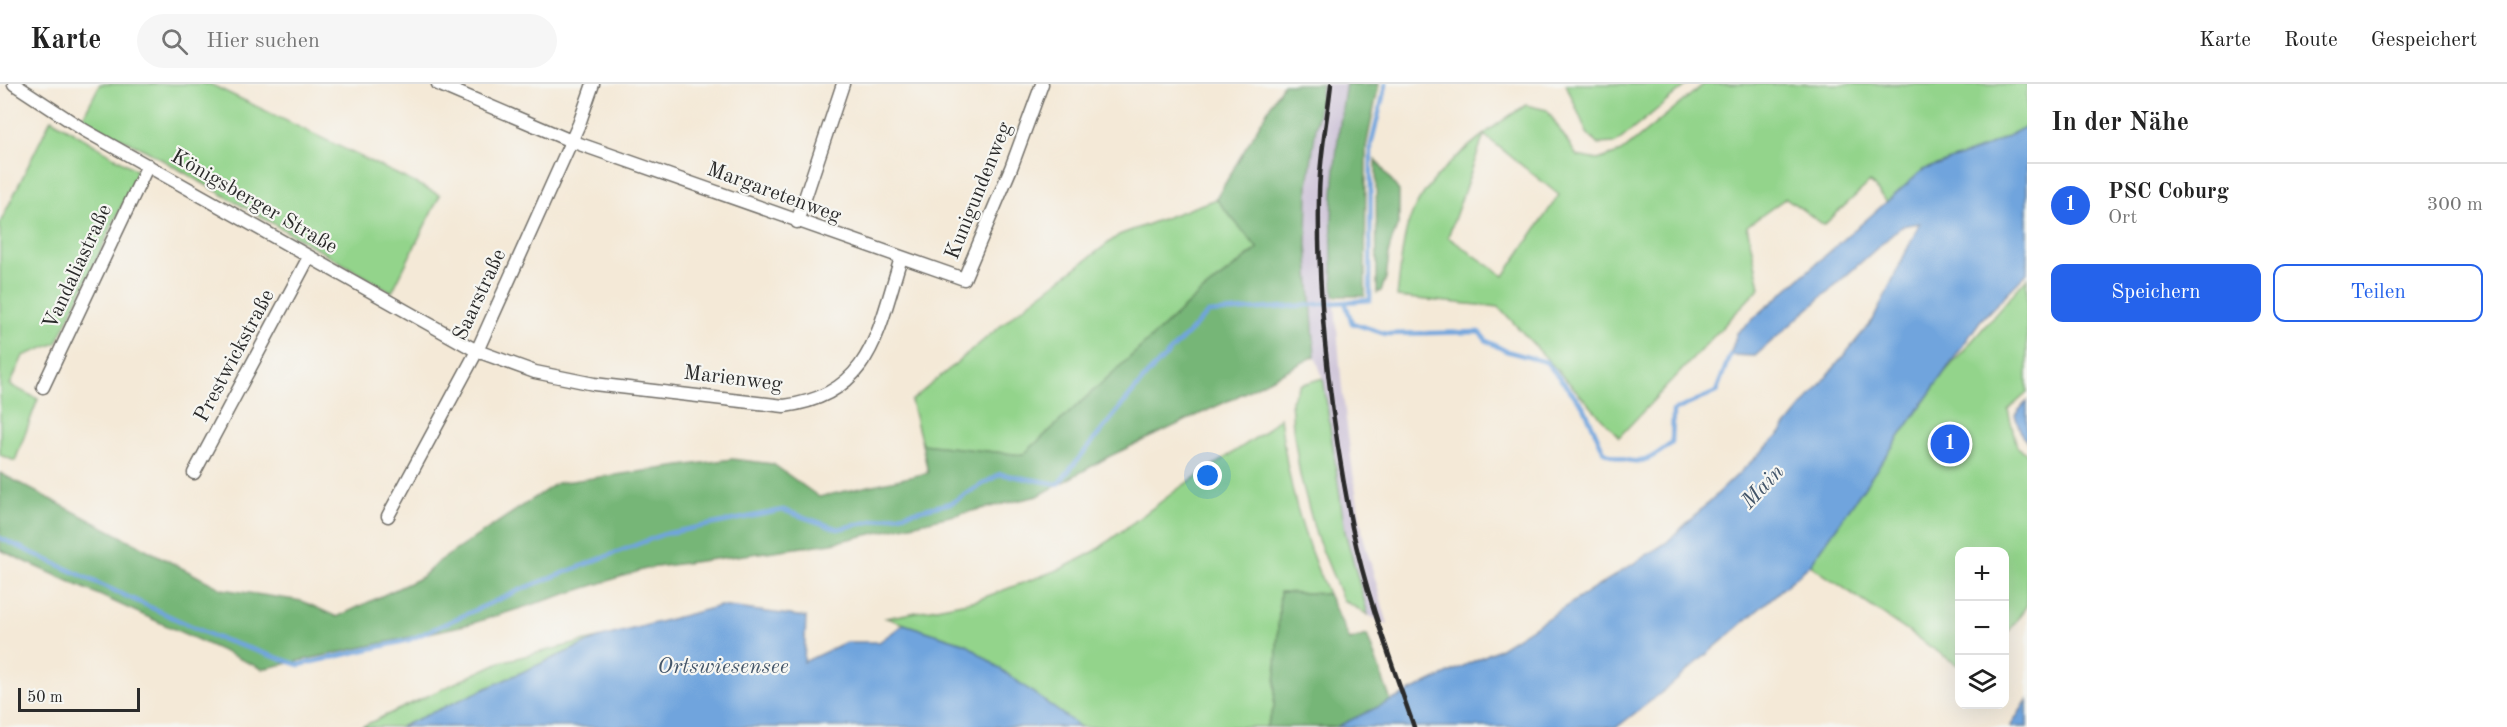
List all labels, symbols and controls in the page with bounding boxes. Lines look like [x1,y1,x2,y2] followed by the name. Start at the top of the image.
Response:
[137,14,557,68] search box
[158,25,191,58] icon: search
[30,27,101,55] text: Karte
[206,30,320,52] text: Hier suchen
[2199,30,2251,51] text: Karte
[2284,30,2338,51] text: Route
[2371,30,2477,51] text: Gespeichert
[2051,110,2189,136] text: In der Nähe
[942,119,1016,263] street label: Kunigundenweg
[167,146,341,258] street label: Königsberger Straße
[704,159,845,227] street label: Margaretenweg
[2108,181,2229,203] text: PSC Coburg
[2065,195,2076,215] text: 1
[2427,195,2483,215] text: 300 m
[40,201,116,333] street label: Vandaliastraße
[2108,208,2137,228] text: Ort
[450,246,510,344] street label: Saarstraße
[2051,264,2261,322] button: Speichern
[2273,264,2483,322] button: Teilen
[191,286,279,426] street label: Prestwickstraße
[682,363,784,396] street label: Marienweg
[1930,422,1970,466] pin: 1
[1737,460,1789,514] water label: Main
[1193,461,1222,490] your location
[1955,547,2009,709] map controls
[1955,547,2009,601] button: +
[1955,601,2009,655] button: −
[1955,655,2009,709] button: layers
[657,656,789,678] water label: Ortswiesensee
[18,685,140,712] scale bar
[27,690,63,706] text: 50 m

